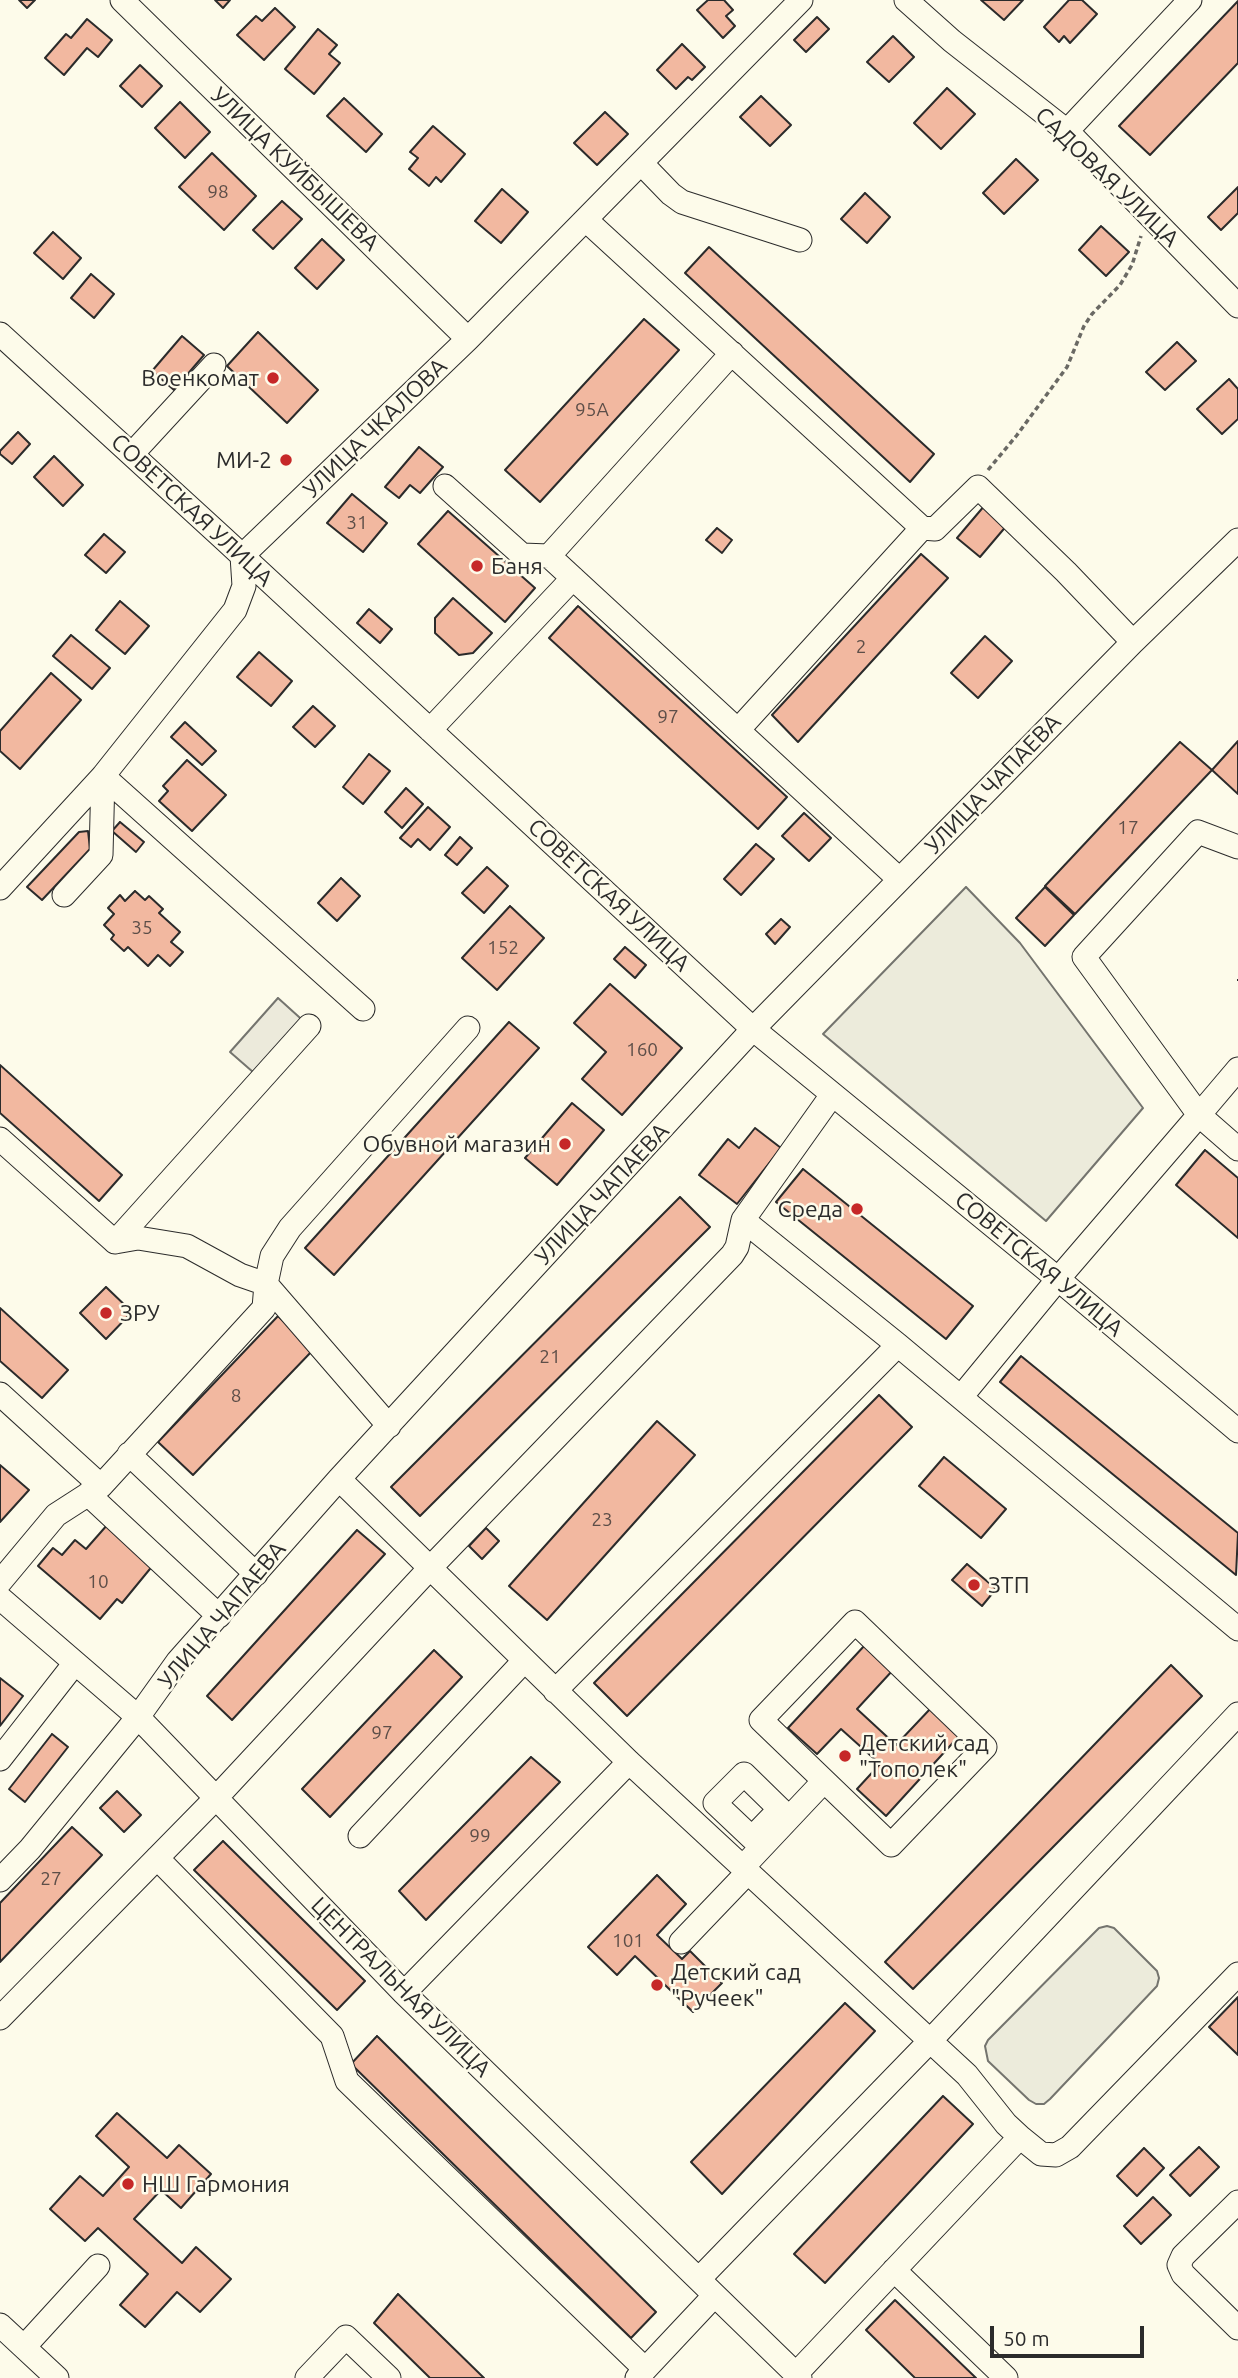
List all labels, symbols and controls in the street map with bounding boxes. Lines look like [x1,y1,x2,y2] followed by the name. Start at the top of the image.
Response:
[205,82,385,256] street label: УЛИЦА КУЙБЫШЕВА
[1029,101,1185,253] street label: САДОВАЯ УЛИЦА
[207,181,229,203] house number: 98
[298,353,452,503] street label: УЛИЦА ЧКАЛОВА
[141,364,259,392] place label: Военкомат
[265,370,281,386] marker: Военкомат
[575,399,609,421] house number: 95А
[105,428,279,592] street label: СОВЕТСКАЯ УЛИЦА
[216,446,272,474] place label: МИ-2
[278,452,294,468] marker: МИ-2
[346,512,368,534] house number: 31
[491,552,543,580] place label: Баня
[469,558,485,574] marker: Баня
[856,636,866,658] house number: 2
[657,706,679,728] house number: 97
[919,708,1067,860] street label: УЛИЦА ЧАПАЕВА
[522,813,696,977] street label: СОВЕТСКАЯ УЛИЦА
[1117,817,1139,839] house number: 17
[131,917,153,939] house number: 35
[487,937,519,959] house number: 152
[626,1039,658,1061] house number: 160
[529,1117,675,1271] street label: УЛИЦА ЧАПАЕВА
[362,1130,551,1158] place label: Обувной магазин
[557,1136,573,1152] marker: Обувной магазин
[949,1186,1129,1342] street label: СОВЕТСКАЯ УЛИЦА
[777,1195,843,1223] place label: Среда
[849,1201,865,1217] marker: Среда
[120,1299,160,1327] place label: ЗРУ
[98,1305,114,1321] marker: ЗРУ
[539,1346,561,1368] house number: 21
[231,1385,241,1407] house number: 8
[591,1509,613,1531] house number: 23
[152,1536,292,1694] street label: УЛИЦА ЧАПАЕВА
[87,1571,109,1593] house number: 10
[988,1571,1030,1599] place label: ЗТП
[966,1577,982,1593] marker: ЗТП
[371,1722,393,1744] house number: 97
[859,1729,989,1783] place label: Детский сад "Тополек"
[837,1748,853,1764] marker: Детский сад "Тополек"
[469,1825,491,1847] house number: 99
[40,1868,62,1890] house number: 27
[305,1891,497,2083] street label: ЦЕНТРАЛЬНАЯ УЛИЦА
[612,1930,644,1952] house number: 101
[671,1958,801,2012] place label: Детский сад "Ручеек"
[649,1977,665,1993] marker: Детский сад "Ручеек"
[142,2170,290,2198] place label: НШ Гармония
[120,2176,136,2192] marker: НШ Гармония
[993,2312,1147,2356] scale bar
[1003,2326,1050,2350] text: 50 m

